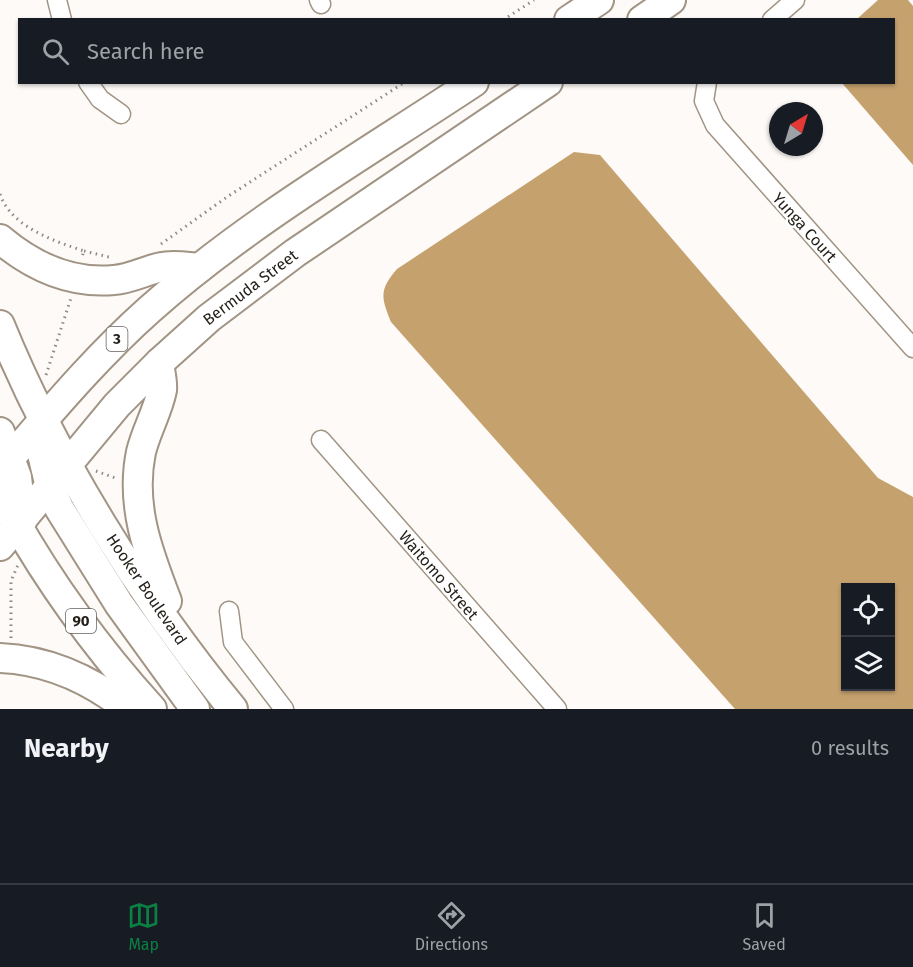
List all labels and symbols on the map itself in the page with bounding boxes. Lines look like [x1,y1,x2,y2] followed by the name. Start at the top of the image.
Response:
[769,102,823,156] north arrow
[768,189,841,266] street label: Yunga Court
[199,246,302,329] street label: Bermuda Street
[106,327,128,351] road number: 3
[395,527,483,624] street label: Waitomo Street
[102,530,191,648] street label: Hooker Boulevard
[66,609,96,633] road number: 90

